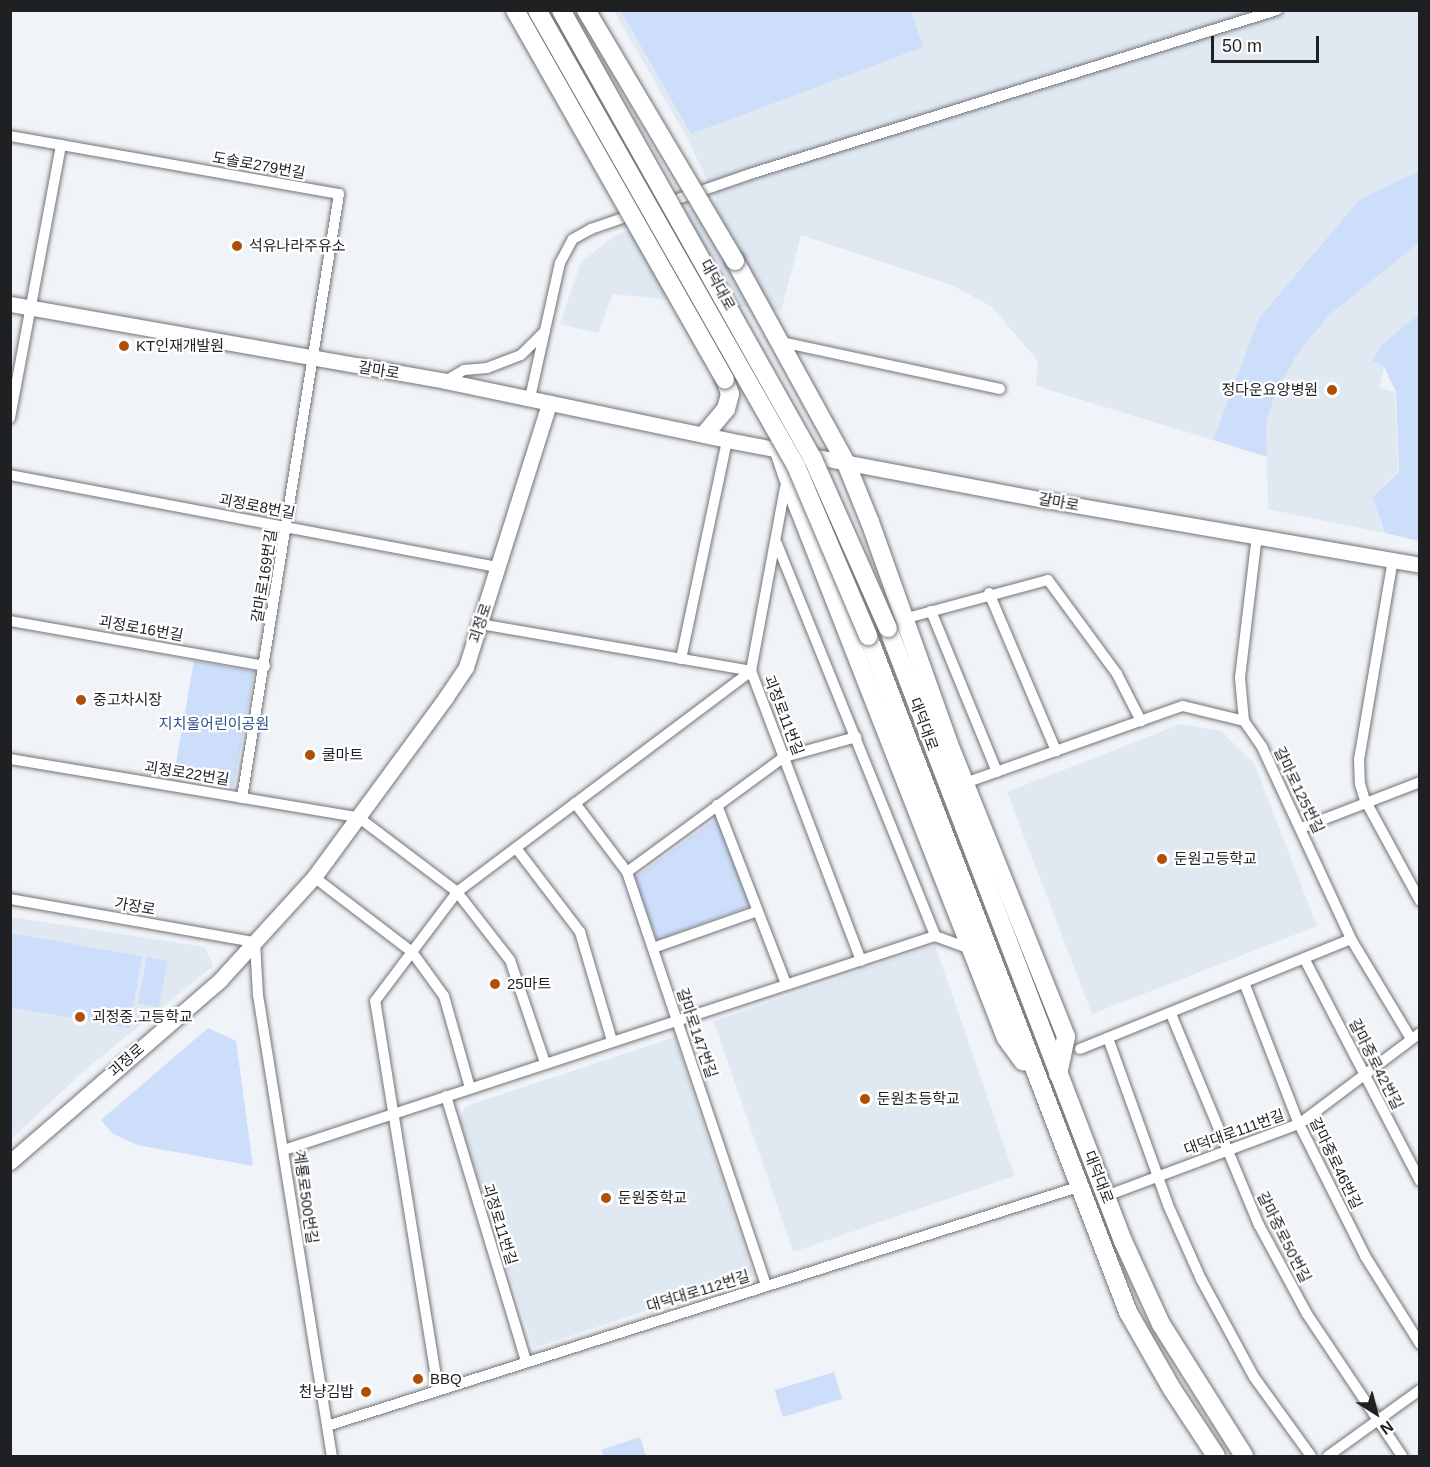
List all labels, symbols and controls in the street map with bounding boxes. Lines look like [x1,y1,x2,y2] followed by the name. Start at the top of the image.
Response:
[1214,24,1322,62] scale bar
[1222,36,1262,56] text: 50 m
[211,148,307,182] street label: 도솔로279번길
[249,237,346,255] place label: 석유나라주유소
[230,239,244,253] marker: 석유나라주유소
[697,256,739,314] street label: 대덕대로
[136,337,224,355] place label: KT인재개발원
[117,339,131,353] marker: KT인재개발원
[357,358,401,382] street label: 갈마로
[1221,381,1318,399] place label: 정다운요양병원
[1323,381,1341,399] marker: 정다운요양병원
[217,490,297,522] street label: 괴정로8번길
[1037,490,1081,514] street label: 갈마로
[248,528,280,624] street label: 갈마로169번길
[465,601,495,645] street label: 괴정로
[97,612,185,644] street label: 괴정로16번길
[760,672,808,758] street label: 괴정로11번길
[93,691,162,709] place label: 중고차시장
[74,693,88,707] marker: 중고차시장
[906,695,942,753] street label: 대덕대로
[159,715,269,733] park label: 지치울어린이공원
[1270,744,1328,836] street label: 갈마로125번길
[322,746,363,764] place label: 쿨마트
[303,748,317,762] marker: 쿨마트
[143,757,231,789] street label: 괴정로22번길
[1174,850,1257,868] place label: 둔원고등학교
[1155,852,1169,866] marker: 둔원고등학교
[113,894,157,918] street label: 가장로
[507,975,551,993] place label: 25마트
[488,977,502,991] marker: 25마트
[673,986,721,1080] street label: 갈마로147번길
[92,1008,193,1026] place label: 괴정중.고등학교
[73,1010,87,1024] marker: 괴정중.고등학교
[1345,1016,1407,1112] street label: 갈마중로42번길
[104,1040,148,1080] street label: 괴정로
[877,1090,960,1108] place label: 둔원초등학교
[858,1092,872,1106] marker: 둔원초등학교
[1181,1105,1287,1159] street label: 대덕대로111번길
[1306,1114,1366,1212] street label: 갈마중로46번길
[1081,1148,1117,1206] street label: 대덕대로
[291,1149,321,1245] street label: 계룡로500번길
[479,1181,521,1267] street label: 괴정로11번길
[618,1189,687,1207] place label: 둔원중학교
[1253,1189,1315,1285] street label: 갈마중로50번길
[599,1191,613,1205] marker: 둔원중학교
[644,1267,752,1315] street label: 대덕대로112번길
[430,1370,462,1388] place label: BBQ
[411,1372,425,1386] marker: BBQ
[299,1383,354,1401] place label: 천냥김밥
[1346,1383,1406,1443] north arrow
[359,1385,373,1399] marker: 천냥김밥
[1377,1418,1397,1438] text: N

